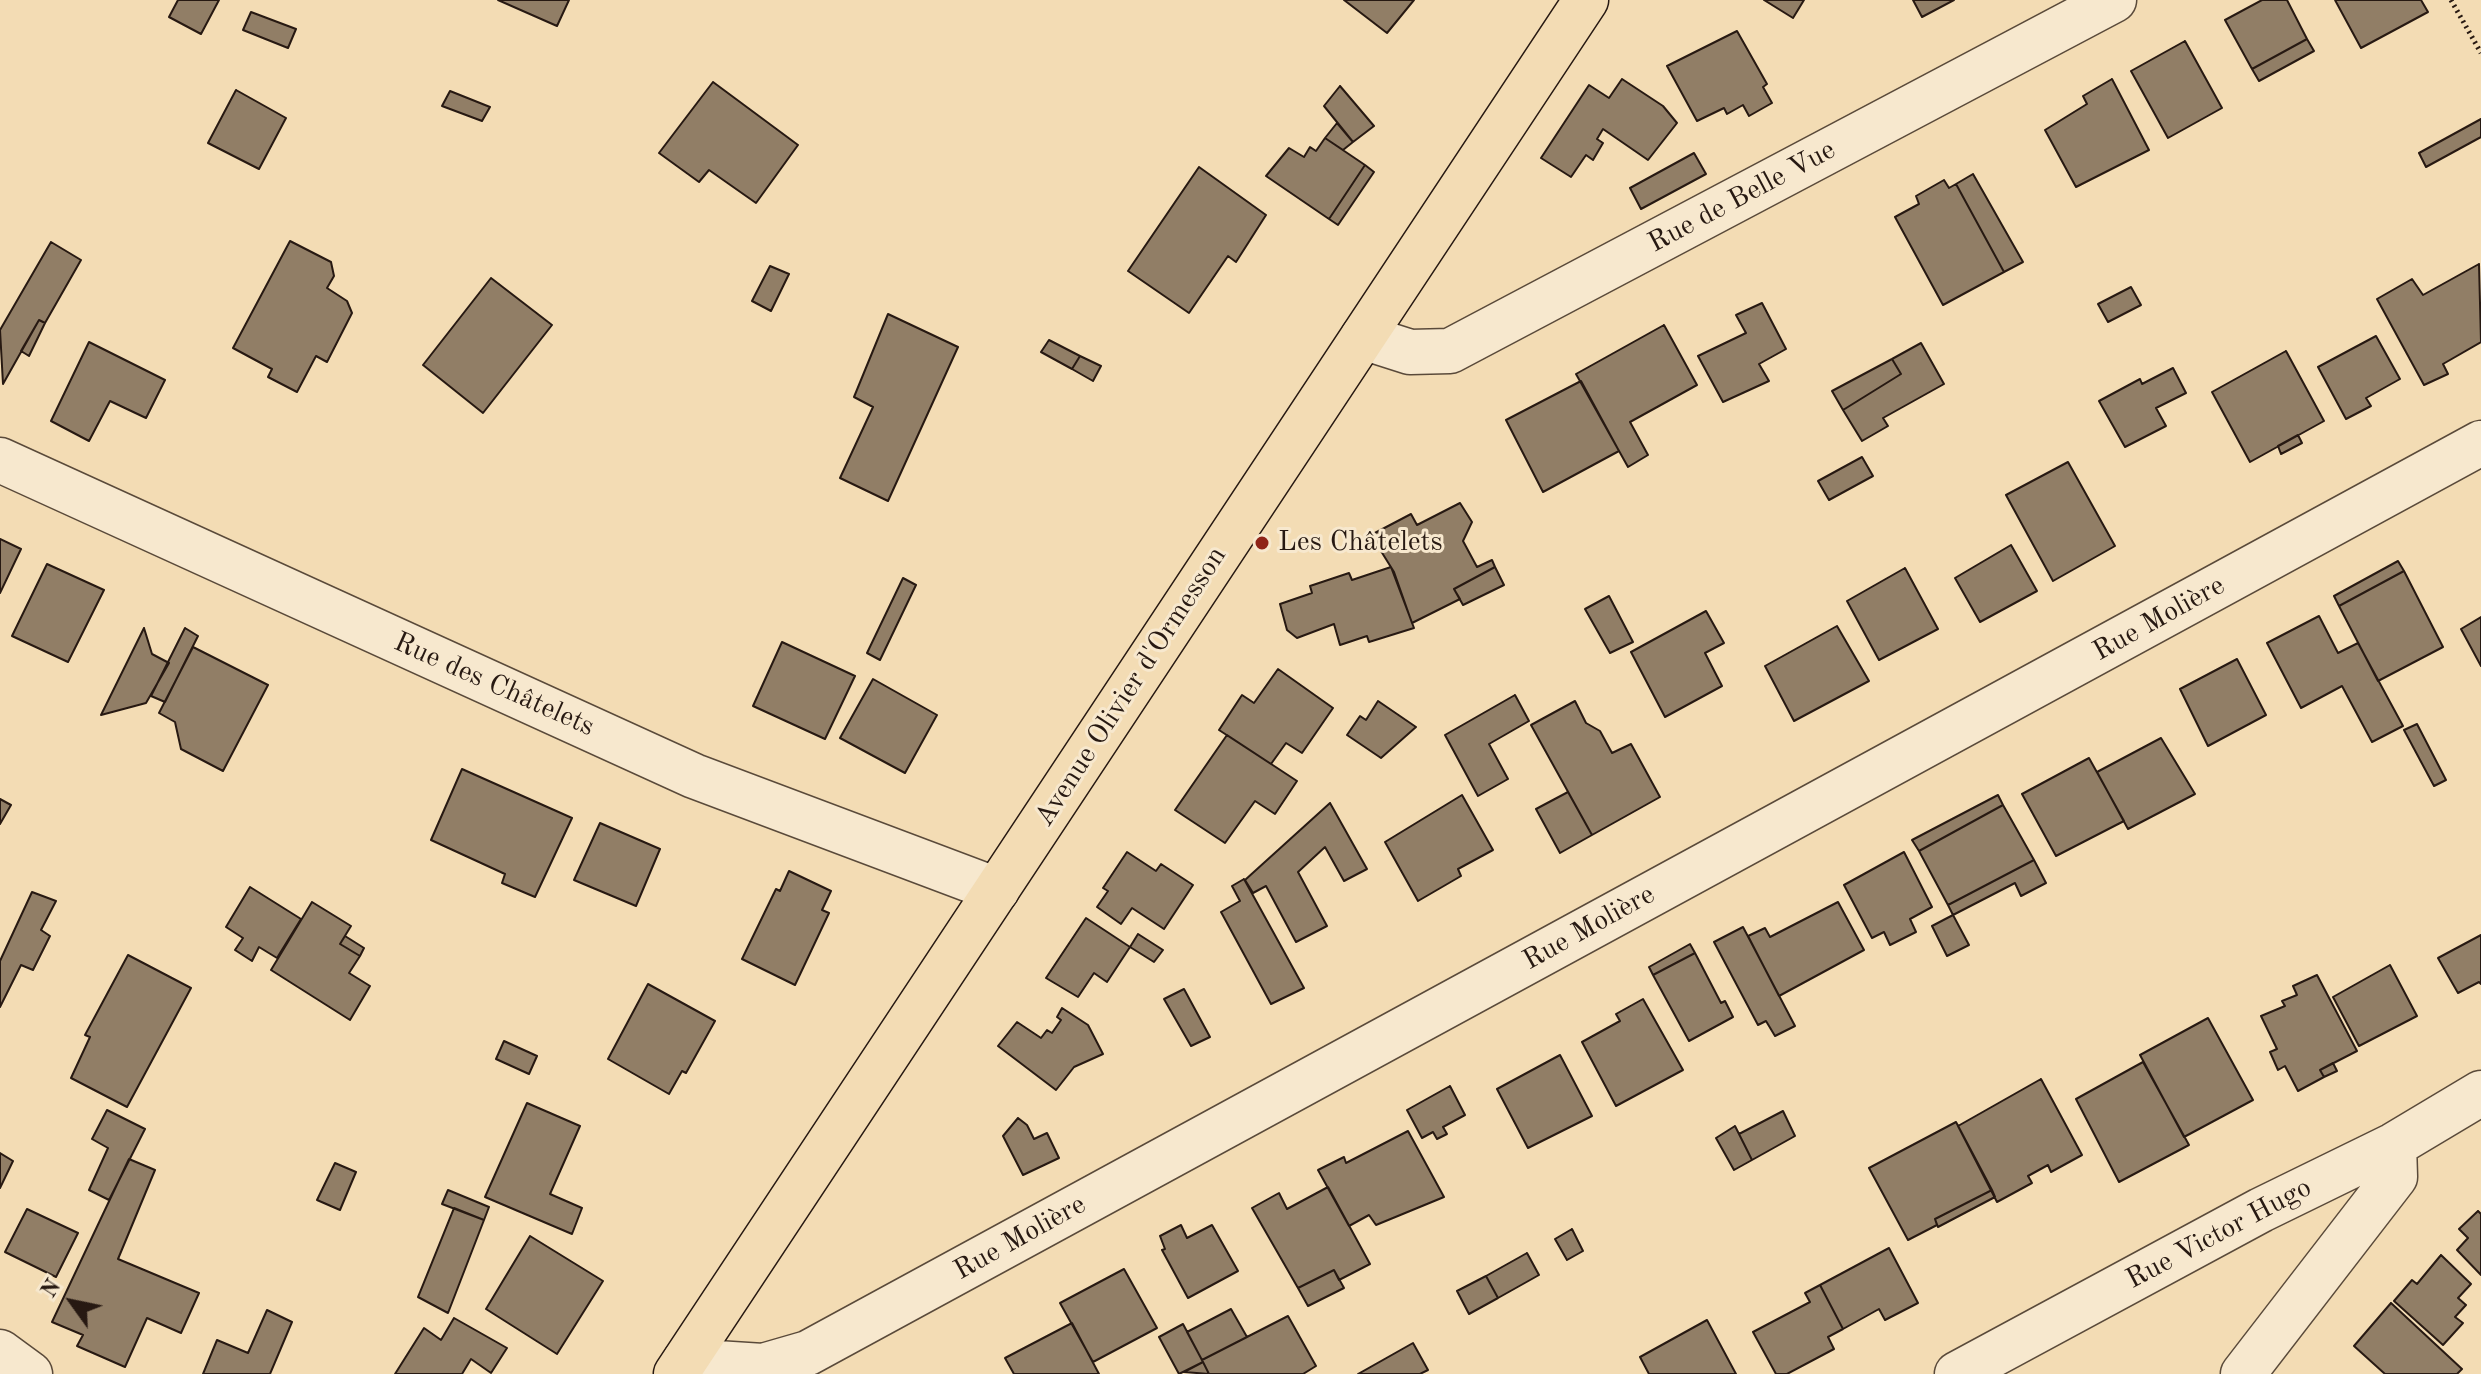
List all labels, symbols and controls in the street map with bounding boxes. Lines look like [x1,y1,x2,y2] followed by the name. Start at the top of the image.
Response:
[1643,134,1841,260] street label: Rue de Belle Vue
[1278,526,1443,560] place label: Les Châtelets
[1253,534,1271,552] marker: Les Châtelets
[1028,541,1234,833] street label: Avenue Olivier d'Ormesson
[2087,569,2231,669] street label: Rue Molière
[388,626,600,744] street label: Rue des Châtelets
[1517,878,1661,978] street label: Rue Molière
[2121,1171,2317,1297] street label: Rue Victor Hugo
[948,1188,1092,1288] street label: Rue Molière
[32,1262,112,1342] north arrow
[38,1276,66,1302] text: N

